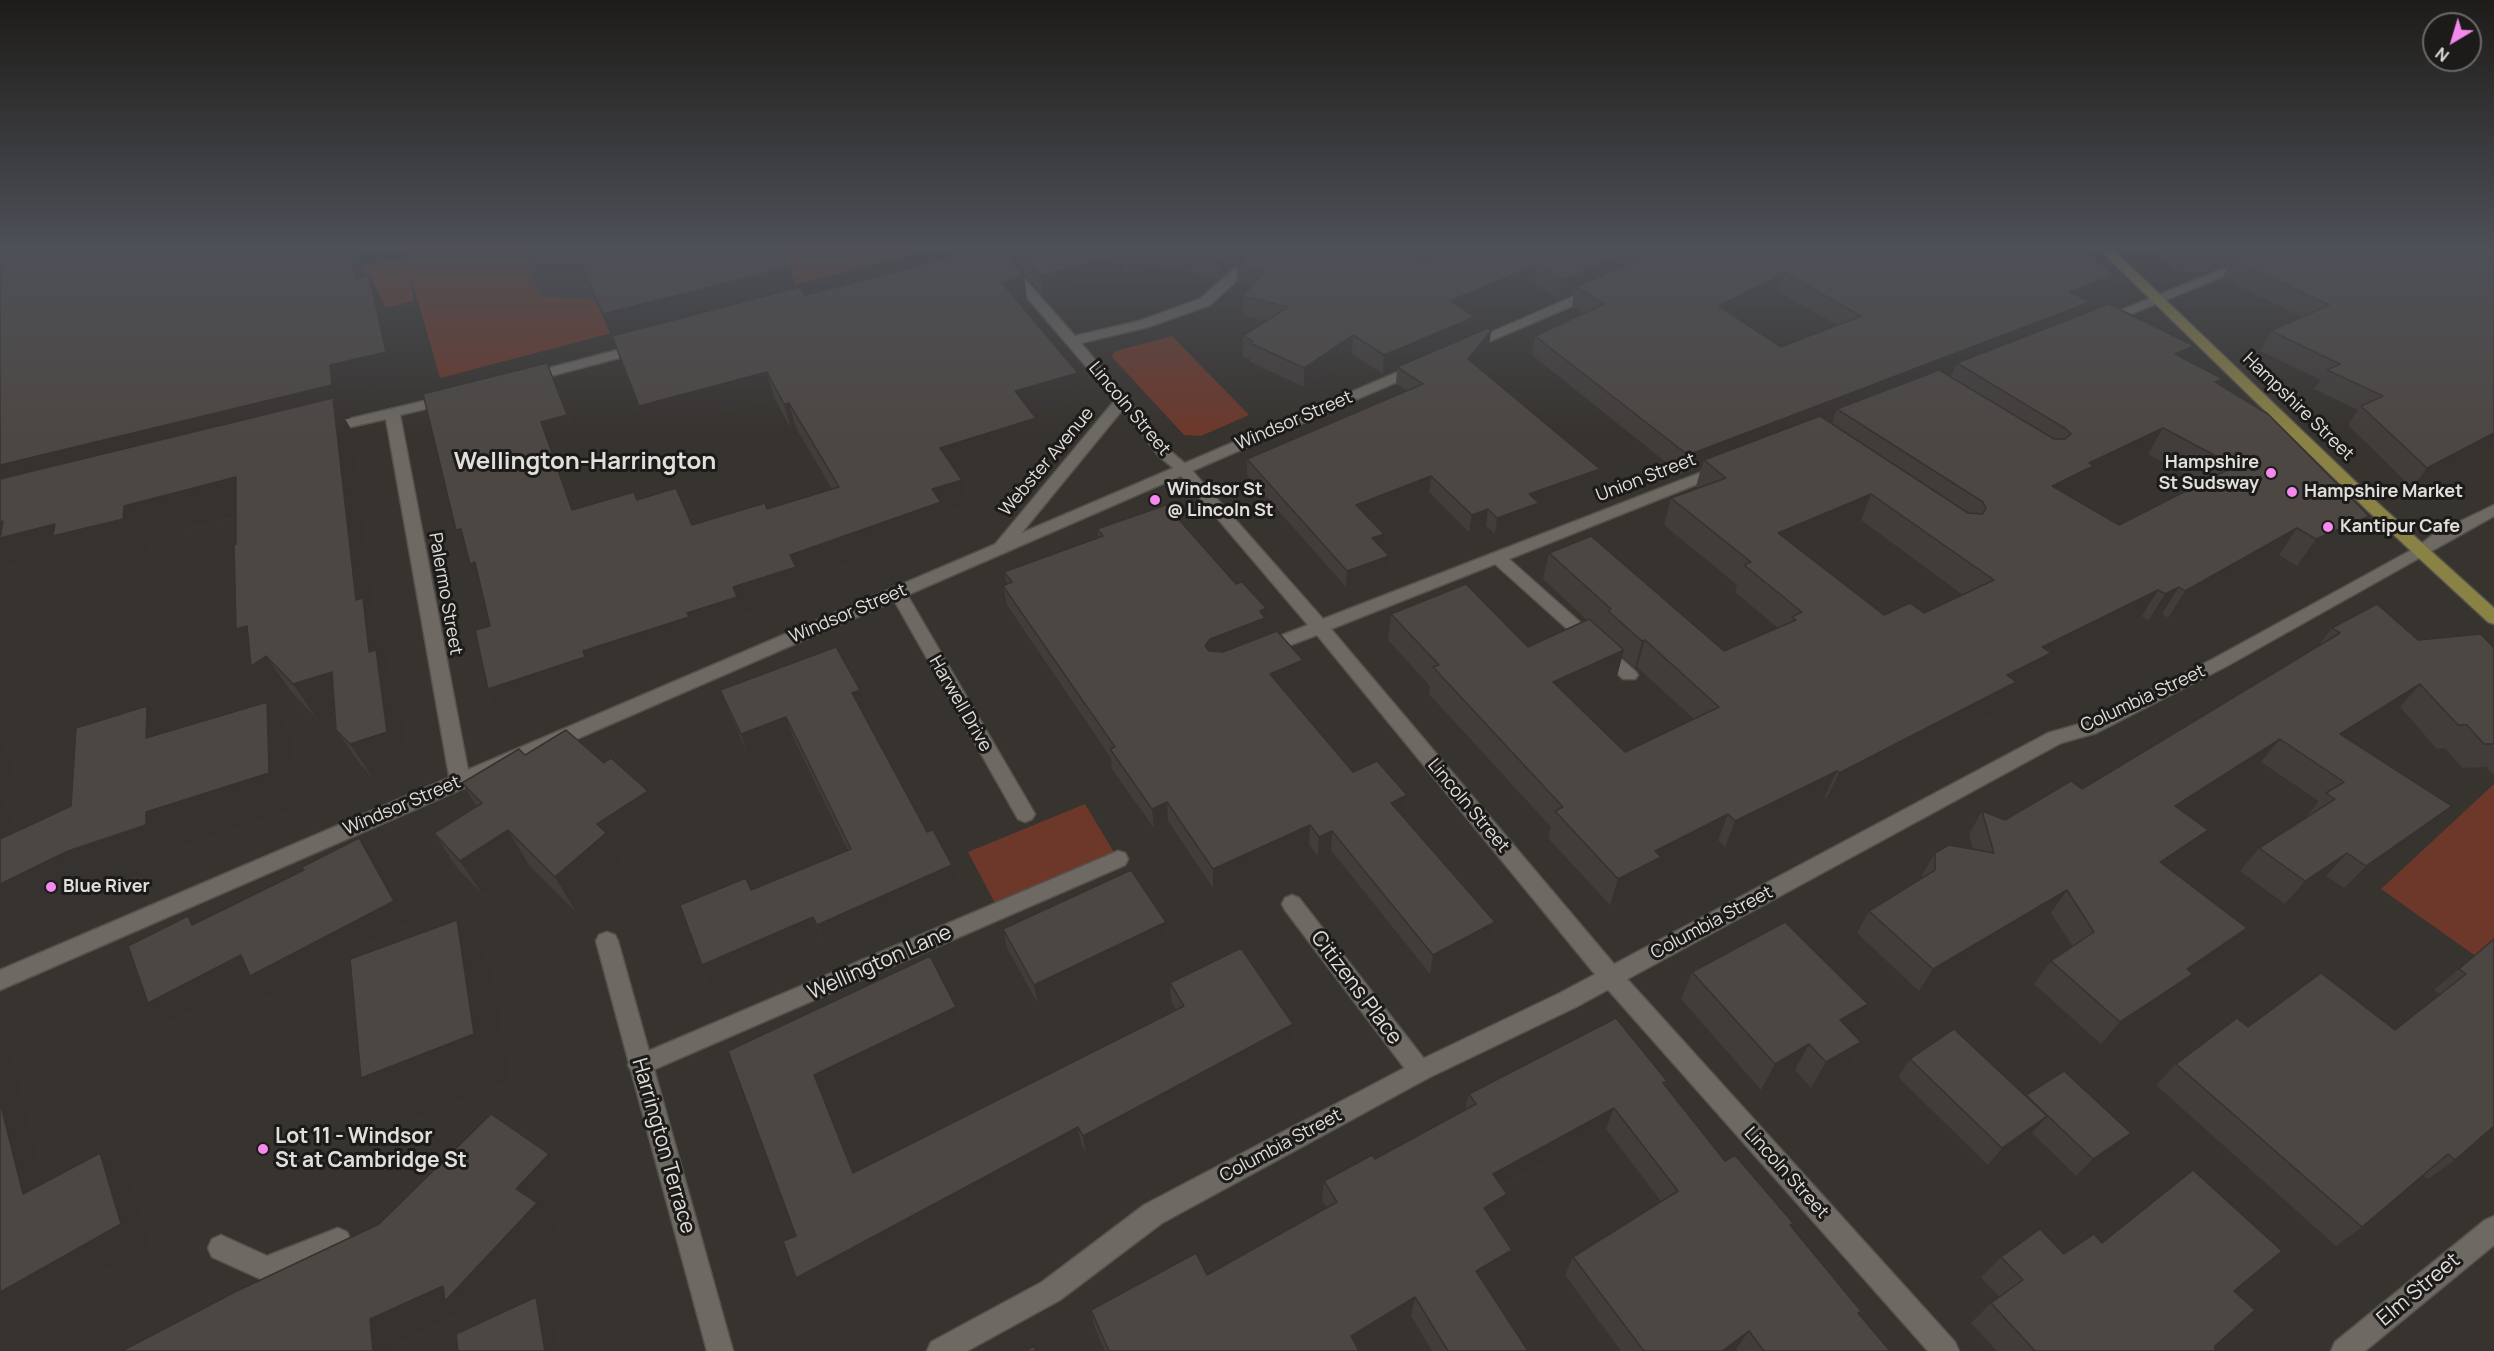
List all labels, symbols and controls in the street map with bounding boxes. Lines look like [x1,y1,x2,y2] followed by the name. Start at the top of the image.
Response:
[2422,12,2482,72] north arrow
[2431,42,2453,67] text: N
[2238,349,2358,465] street label: Hampshire Street
[1084,358,1174,460] street label: Lincoln Street
[1232,387,1356,455] street label: Windsor Street
[995,403,1099,521] street label: Webster Avenue
[454,448,716,476] district label: Wellington-Harrington
[1593,449,1699,507] street label: Union Street
[2158,452,2259,494] place label: Hampshire St Sudsway
[2264,466,2278,480] marker: Hampshire St Sudsway
[1167,479,1274,522] place label: Windsor St @ Lincoln St
[2304,481,2463,503] place label: Hampshire Market
[2285,485,2299,499] marker: Hampshire Market
[1148,493,1162,507] marker: Windsor St @ Lincoln St
[2340,516,2460,538] place label: Kantipur Cafe
[2321,520,2335,534] marker: Kantipur Cafe
[424,531,466,657] street label: Palermo Street
[786,580,910,648] street label: Windsor Street
[924,652,996,756] street label: Harwell Drive
[2077,661,2209,737] street label: Columbia Street
[1423,755,1513,857] street label: Lincoln Street
[340,772,464,840] street label: Windsor Street
[63,876,150,898] place label: Blue River
[44,880,58,894] marker: Blue River
[1647,882,1777,964] street label: Columbia Street
[804,920,956,1006] street label: Wellington Lane
[1305,926,1407,1050] street label: Citizens Place
[626,1055,700,1237] street label: Harrington Terrace
[1216,1105,1346,1187] street label: Columbia Street
[1739,1123,1833,1223] street label: Lincoln Street
[275,1124,467,1174] place label: Lot 11 - Windsor St at Cambridge St
[256,1142,270,1156] marker: Lot 11 - Windsor St at Cambridge St
[2372,1248,2466,1332] street label: Elm Street

